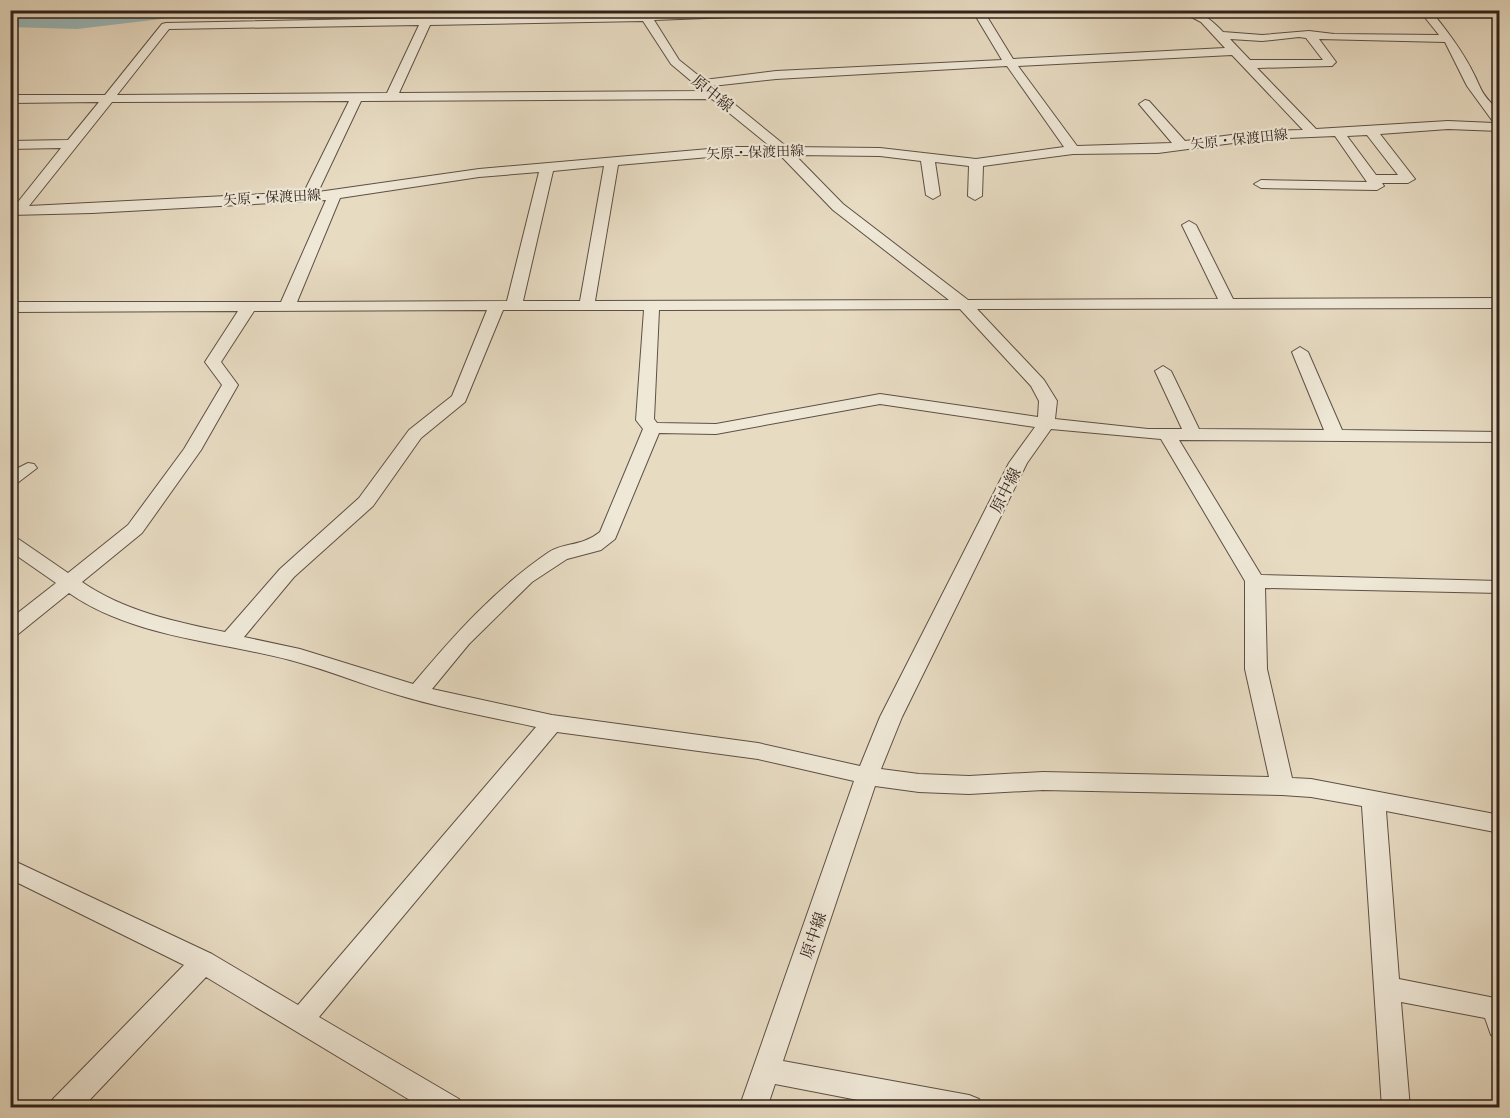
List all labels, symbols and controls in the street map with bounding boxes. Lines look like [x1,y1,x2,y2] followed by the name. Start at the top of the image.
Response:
[687,70,738,117] street label: 原中線
[1189,125,1289,154] street label: 矢原・保渡田線
[706,141,804,164] street label: 矢原・保渡田線
[223,185,321,210] street label: 矢原・保渡田線
[985,464,1027,517] street label: 原中線
[796,909,832,962] street label: 原中線

